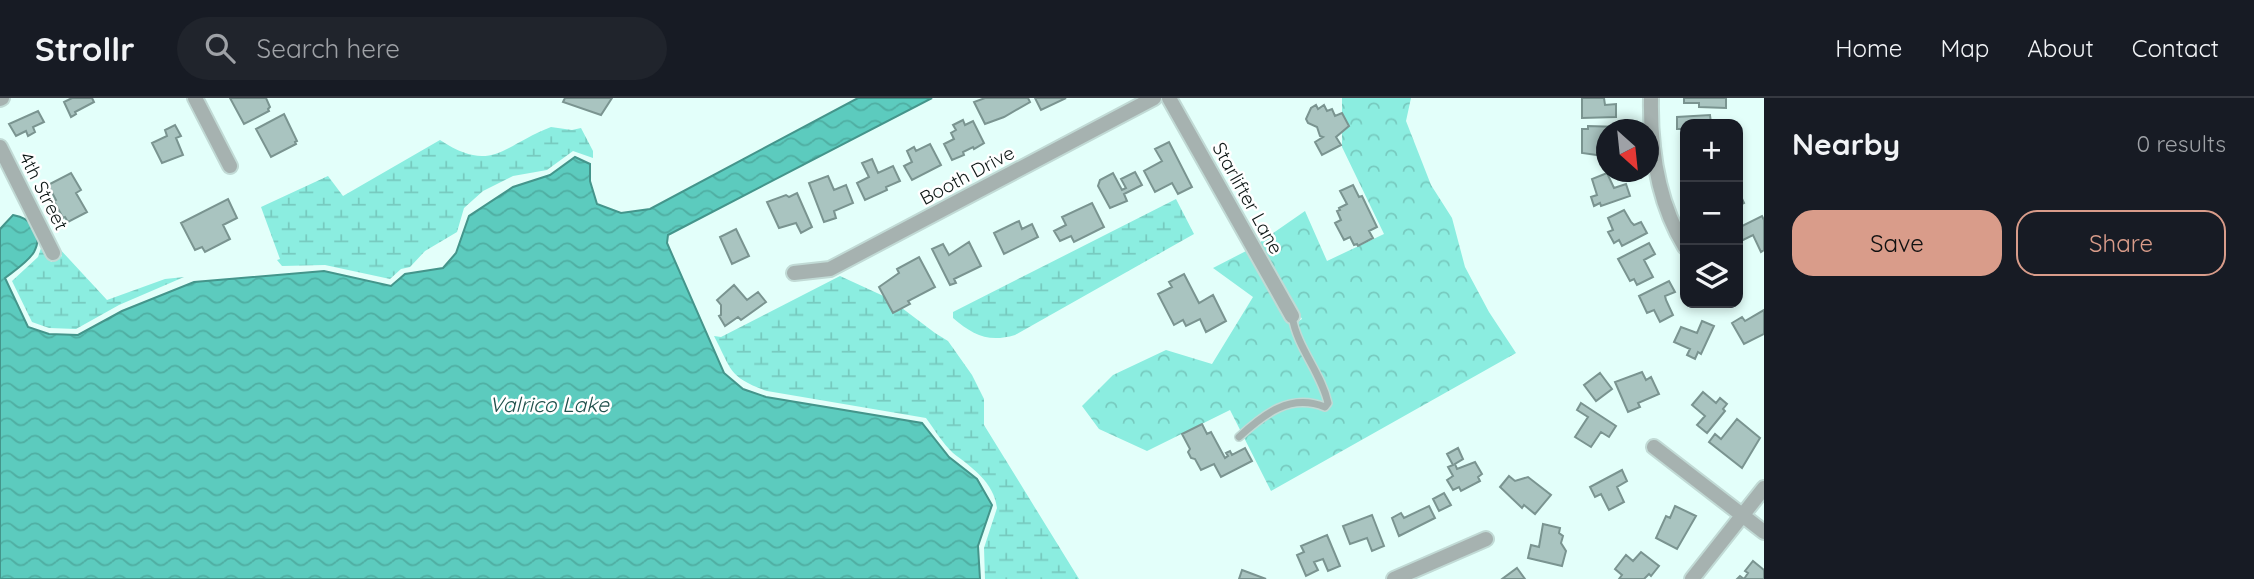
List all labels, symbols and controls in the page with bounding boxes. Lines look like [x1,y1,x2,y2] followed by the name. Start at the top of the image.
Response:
[177,17,667,80] search box
[35,28,135,69] text: Strollr
[201,29,239,67] icon: search
[257,32,400,65] text: Search here
[1835,33,1902,63] text: Home
[1940,33,1989,63] text: Map
[2027,33,2094,63] text: About
[2132,33,2219,63] text: Contact
[1596,119,1659,182] north arrow
[1680,119,1743,308] map controls
[1680,119,1743,182] button: +
[1792,125,1900,163] text: Nearby
[2137,129,2226,158] text: 0 results
[1207,138,1289,258] street label: Starlifter Lane
[916,140,1018,210] street label: Booth Drive
[14,148,74,234] street label: 4th Street
[1680,182,1743,245] button: −
[1792,210,2002,276] button: Save
[2016,210,2226,276] button: Share
[1680,245,1743,308] button: layers
[489,391,610,417] water label: Valrico Lake

